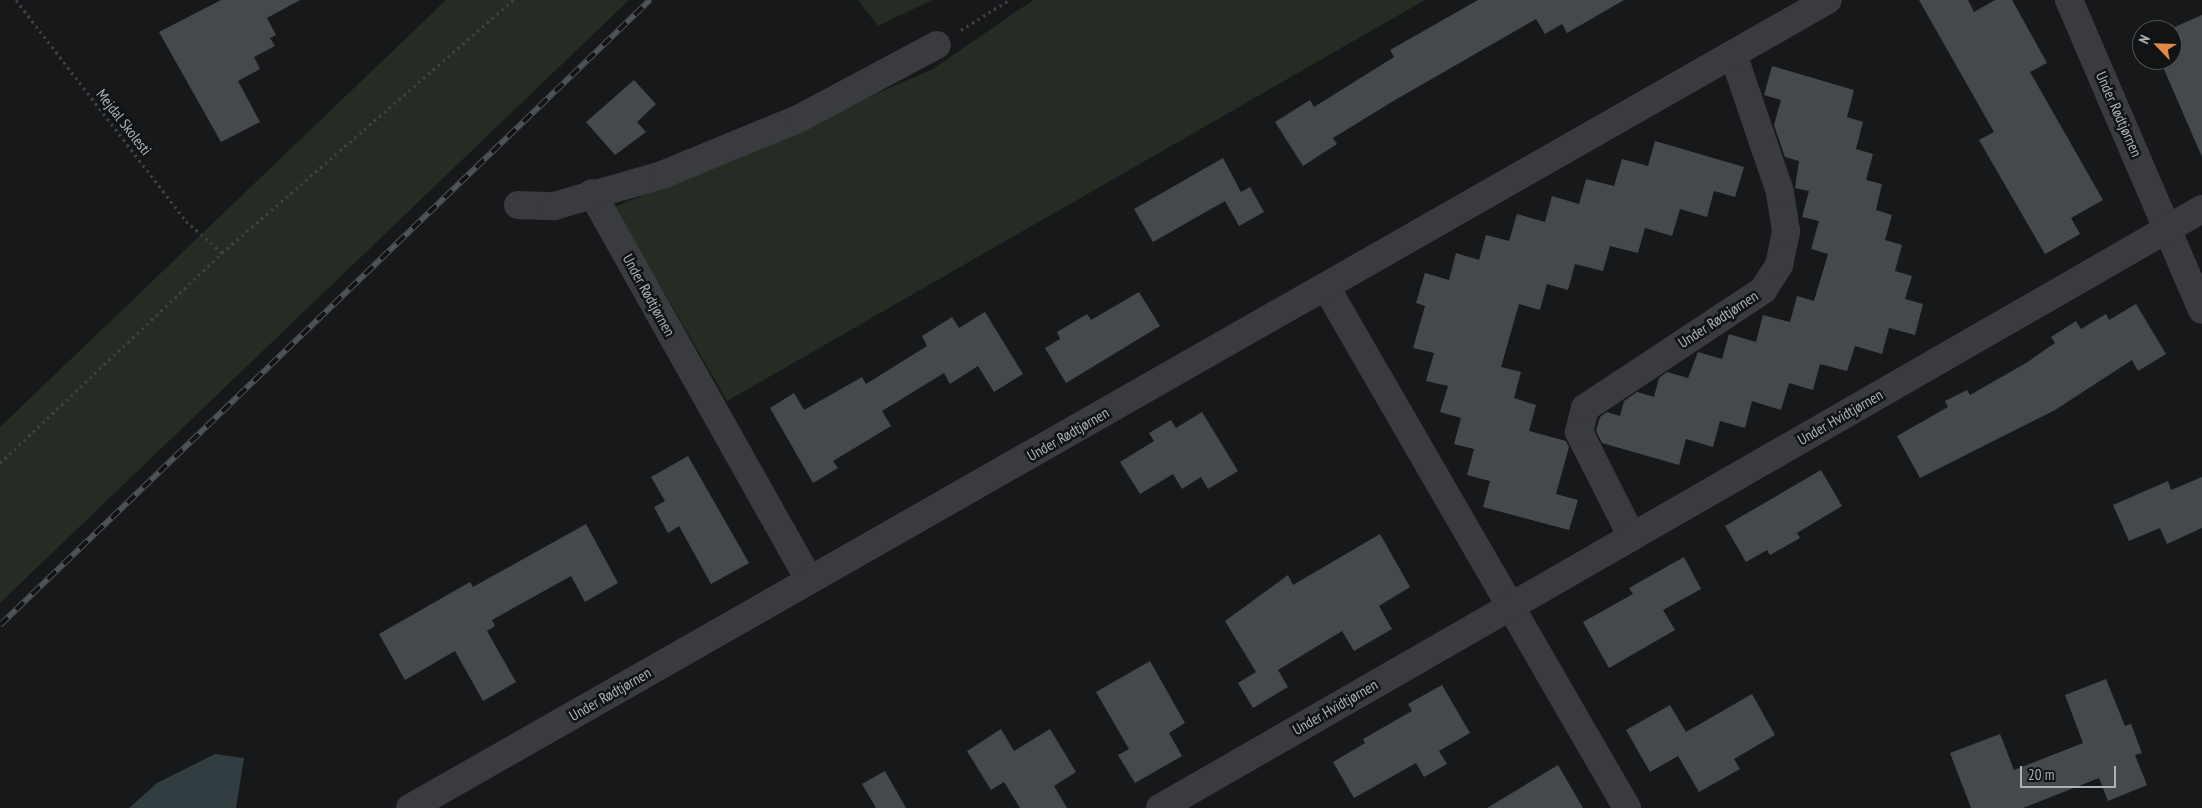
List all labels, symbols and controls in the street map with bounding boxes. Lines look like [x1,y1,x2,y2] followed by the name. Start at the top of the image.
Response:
[2132,20,2182,70] north arrow
[2134,32,2154,46] text: N
[2092,69,2146,159] street label: Under Rødtjørnen
[93,85,155,159] street label: Mejdal Skolesti
[619,251,679,339] street label: Under Rødtjørnen
[1675,287,1761,351] street label: Under Rødtjørnen
[1794,385,1886,449] street label: Under Hvidtjørnen
[1024,403,1112,465] street label: Under Rødtjørnen
[566,663,654,725] street label: Under Rødtjørnen
[1289,675,1381,739] street label: Under Hvidtjørnen
[2022,756,2118,788] scale bar
[2028,765,2054,784] text: 20 m

